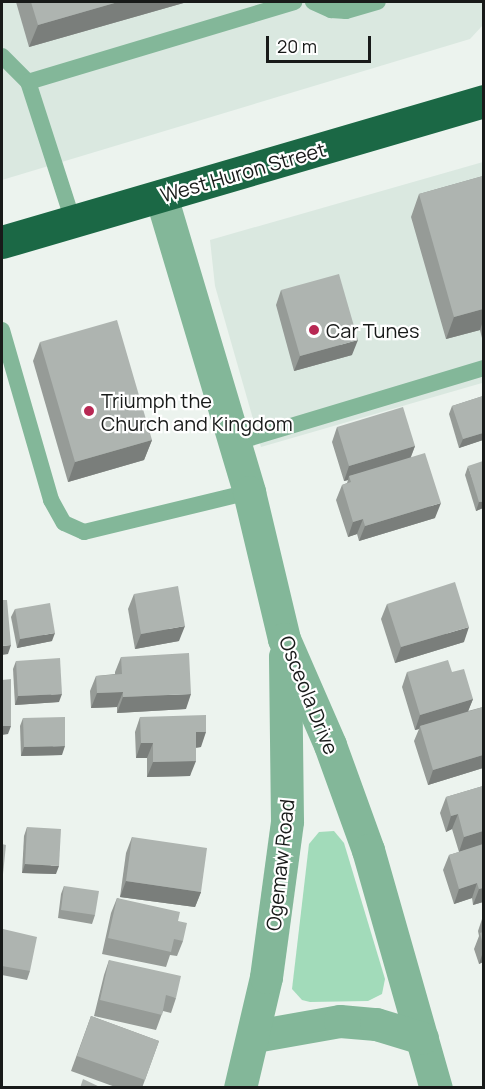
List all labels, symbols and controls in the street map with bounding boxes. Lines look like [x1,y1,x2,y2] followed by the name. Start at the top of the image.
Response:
[269,24,374,62] scale bar
[277,34,317,58] text: 20 m
[158,137,328,207] street label: West Huron Street
[326,318,419,342] place label: Car Tunes
[307,323,321,337] marker: Car Tunes
[101,388,293,435] place label: Triumph the Church and Kingdom
[82,404,96,418] marker: Triumph the Church and Kingdom
[274,632,344,758] street label: Osceola Drive
[261,798,299,932] street label: Ogemaw Road

